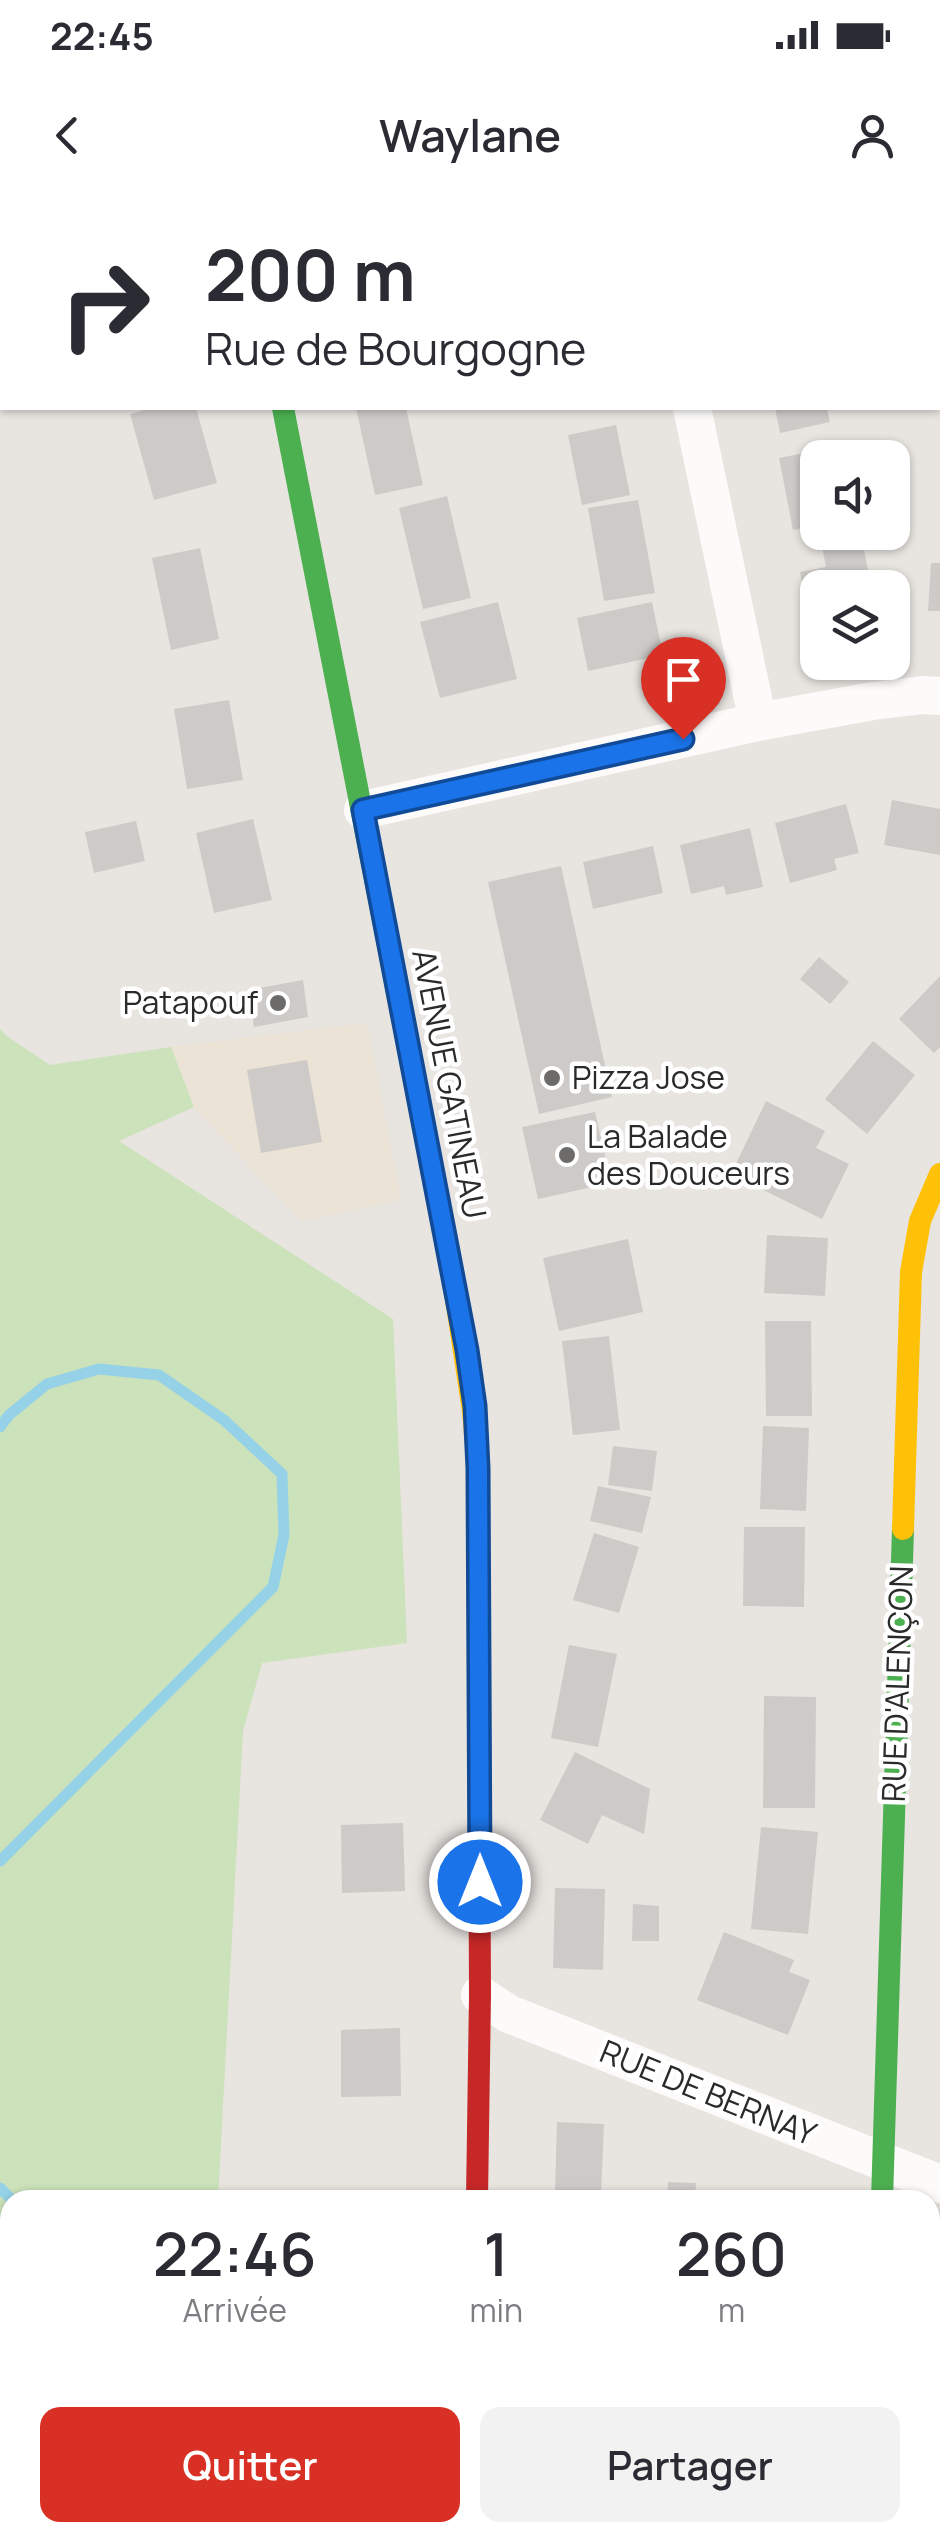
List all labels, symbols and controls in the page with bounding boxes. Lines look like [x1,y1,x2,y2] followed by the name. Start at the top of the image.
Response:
[50,9,154,61] text: 22:45
[379,104,561,166] text: Waylane
[40,108,95,163] icon: back
[845,108,900,163] icon: person
[205,226,416,322] text: 200 m
[40,240,170,370] icon: right
[205,317,586,379] text: Rue de Bourgogne
[800,440,910,680] map controls
[800,440,910,550] button: sound
[800,570,910,680] button: layers
[641,637,726,740] pin
[656,652,711,707] icon: arrive
[402,945,498,1222] street label: AVENUE GATINEAU
[123,980,259,1024] place label: Patapouf
[267,992,289,1014] marker: Patapouf
[572,1055,725,1099] place label: Pizza Jose
[541,1067,563,1089] marker: Pizza Jose
[587,1114,790,1195] place label: La Balade des Douceurs
[556,1144,578,1166] marker: La Balade des Douceurs
[871,1565,923,1803] street label: RUE D'ALENÇON
[428,1830,532,1934] position arrow
[594,2029,823,2156] street label: RUE DE BERNAY
[153,2212,317,2294] text: 22:46
[484,2212,509,2294] text: 1
[676,2212,787,2294] text: 260
[182,2288,287,2332] text: Arrivée
[469,2288,523,2332] text: min
[718,2288,745,2332] text: m
[40,2407,460,2522] button: Quitter
[480,2407,900,2522] button: Partager

